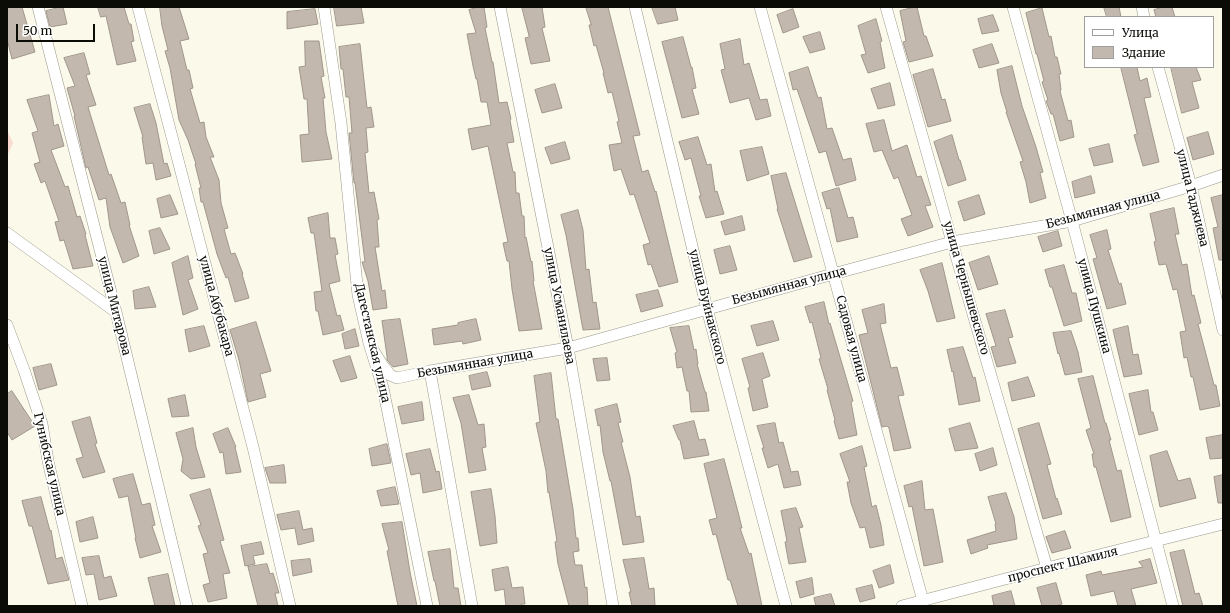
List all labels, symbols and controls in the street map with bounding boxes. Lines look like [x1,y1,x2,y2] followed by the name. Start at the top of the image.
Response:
[18,16,97,42] scale bar
[1084,16,1214,68] legend
[23,23,52,38] text: 50 m
[1122,25,1159,40] text: Улица
[1122,45,1165,60] text: Здание
[1173,148,1211,248] street label: улица Гаджиева
[1044,188,1162,232] street label: Безымянная улица
[940,220,992,356] street label: улица Чернышевского
[541,246,577,366] street label: улица Усманилаева
[686,248,728,366] street label: улица Буйнакского
[196,254,236,358] street label: улица Абубакара
[95,255,133,357] street label: улица Митарова
[1074,257,1114,355] street label: улица Пушкина
[730,264,848,308] street label: Безымянная улица
[351,282,393,404] street label: Дагестанская улица
[832,294,870,384] street label: Садовая улица
[416,347,534,381] street label: Безымянная улица
[30,411,68,517] street label: Гунибская улица
[1007,544,1119,586] street label: проспект Шамиля

